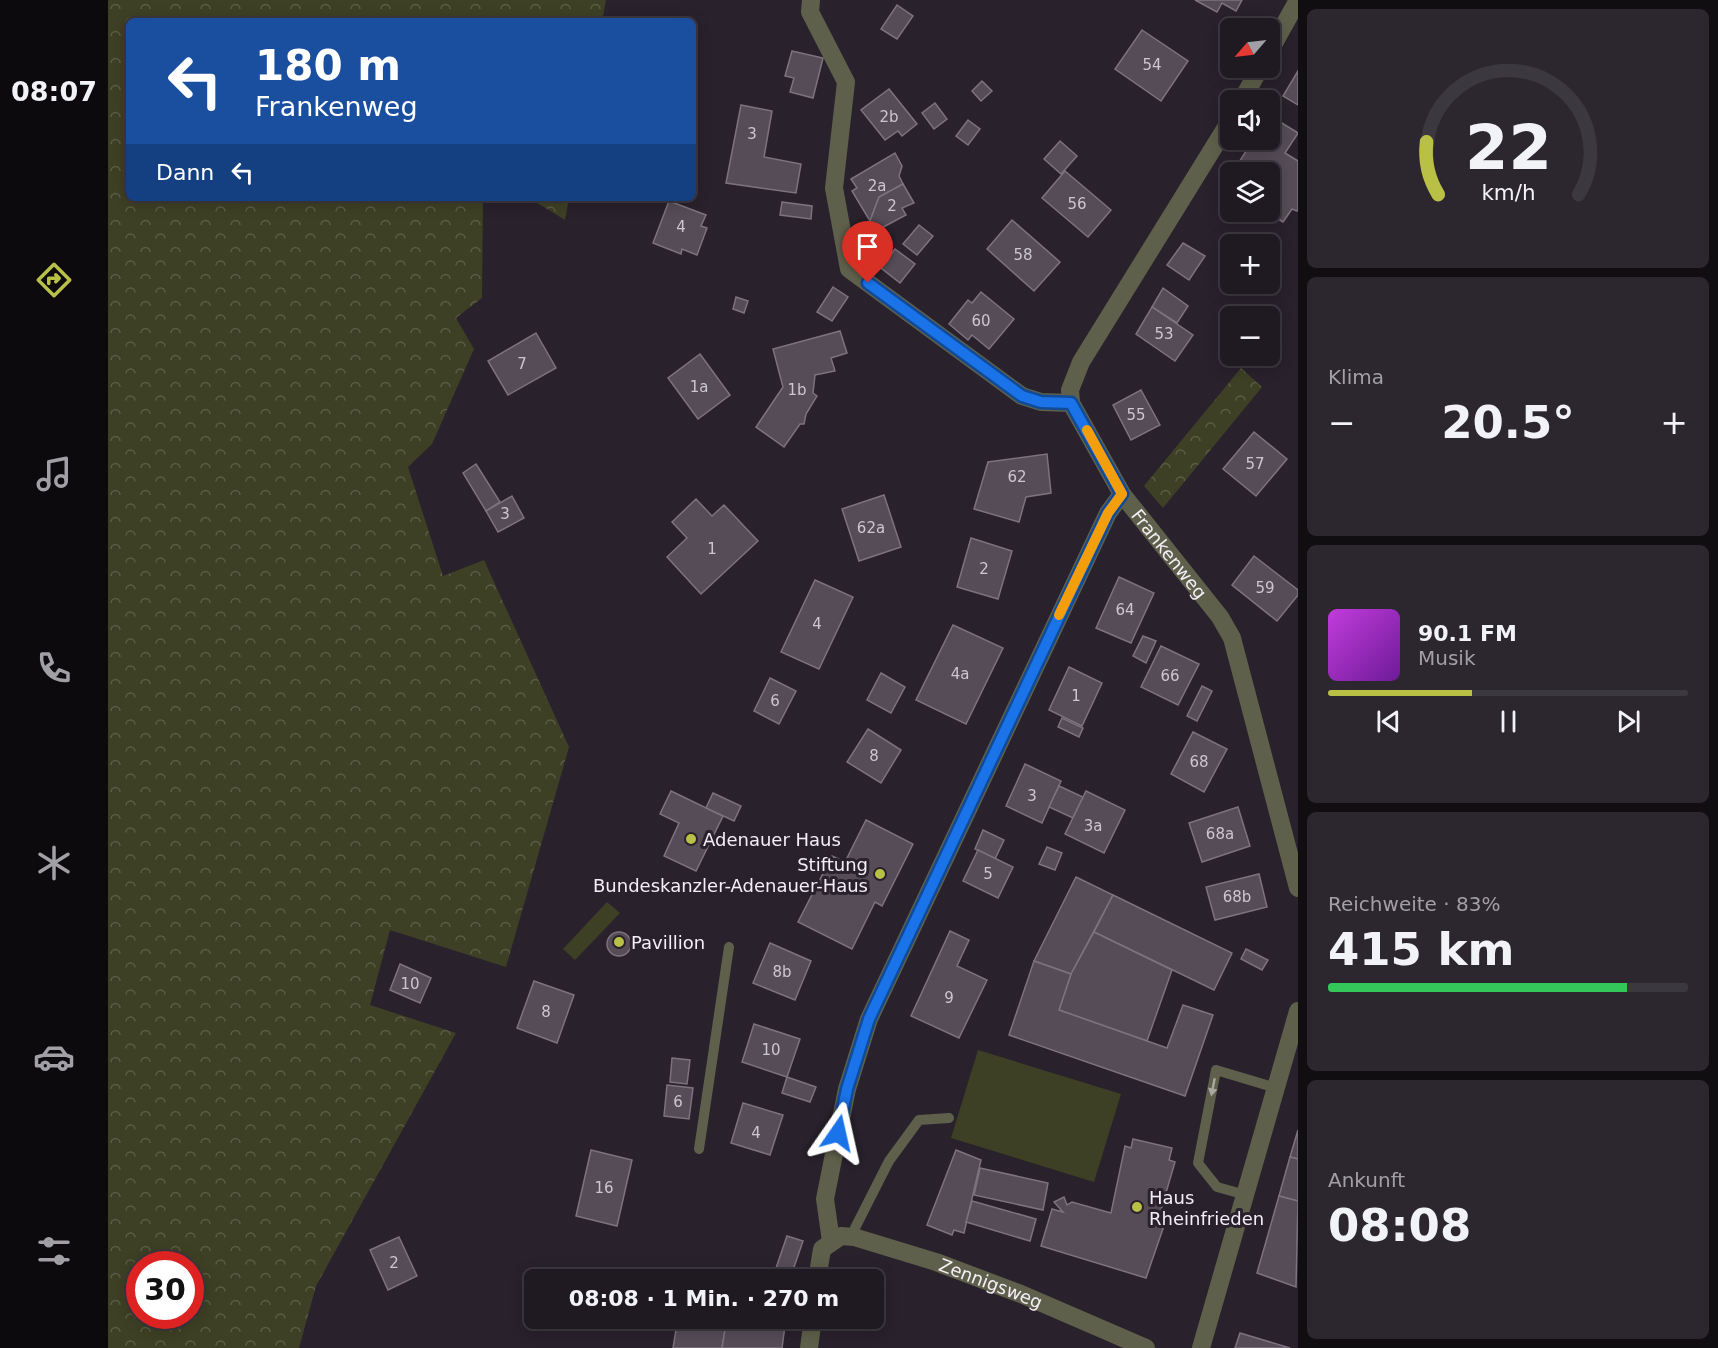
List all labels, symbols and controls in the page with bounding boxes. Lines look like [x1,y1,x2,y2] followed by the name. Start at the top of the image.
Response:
[1220,18,1280,78] north arrow
[1220,18,1280,366] map controls
[255,41,401,90] text: 180 m
[156,42,234,120] icon: left
[1142,56,1162,74] house number: 54
[11,76,97,107] text: 08:07
[1220,90,1280,150] button: sound
[255,91,418,122] text: Frankenweg
[879,108,899,126] house number: 2b
[1465,112,1551,185] text: 22
[747,125,757,143] house number: 3
[226,156,259,189] icon: left
[156,160,214,185] text: Dann
[1220,162,1280,222] button: layers
[868,177,886,195] house number: 2a
[1481,181,1535,206] text: km/h
[1067,195,1087,213] house number: 56
[887,197,897,215] house number: 2
[676,218,686,236] house number: 4
[842,221,893,283] pin
[851,230,884,263] icon: arrive
[1220,234,1280,294] button: +
[1013,246,1033,264] house number: 58
[33,259,75,301] icon: directions
[1220,306,1280,366] button: −
[971,312,991,330] house number: 60
[1154,325,1174,343] house number: 53
[517,355,527,373] house number: 7
[1328,365,1384,389] text: Klima
[690,378,708,396] house number: 1a
[787,381,807,399] house number: 1b
[1441,396,1575,449] text: 20.5°
[1328,403,1356,442] text: −
[1660,403,1688,442] text: +
[1126,406,1146,424] house number: 55
[33,453,75,495] icon: music
[1245,455,1265,473] house number: 57
[1007,468,1027,486] house number: 62
[500,505,510,523] house number: 3
[1127,505,1211,603] street label: Frankenweg
[857,519,885,537] house number: 62a
[707,540,717,558] house number: 1
[979,560,989,578] house number: 2
[1255,579,1275,597] house number: 59
[1115,601,1135,619] house number: 64
[812,615,822,633] house number: 4
[1418,621,1517,646] text: 90.1 FM
[1418,646,1476,670] text: Musik
[33,647,75,689] icon: phone
[951,665,969,683] house number: 4a
[1160,667,1180,685] house number: 66
[1071,687,1081,705] house number: 1
[770,692,780,710] house number: 6
[1372,705,1405,738] icon: previous
[1492,705,1525,738] icon: pause
[1612,705,1645,738] icon: next
[869,747,879,765] house number: 8
[1189,753,1209,771] house number: 68
[1027,787,1037,805] house number: 3
[1084,817,1102,835] house number: 3a
[1206,825,1234,843] house number: 68a
[703,829,841,850] place label: Adenauer Haus
[684,832,698,846] marker: Adenauer Haus
[33,842,75,884] icon: climate
[593,854,868,896] place label: Stiftung Bundeskanzler-Adenauer-Haus
[983,865,993,883] house number: 5
[873,867,887,881] marker: Stiftung Bundeskanzler-Adenauer-Haus
[1223,888,1251,906] house number: 68b
[1328,892,1500,916] text: Reichweite · 83%
[1328,923,1514,976] text: 415 km
[631,932,705,953] place label: Pavillion
[612,935,626,949] marker: Pavillion
[772,963,792,981] house number: 8b
[400,975,420,993] house number: 10
[944,989,954,1007] house number: 9
[541,1003,551,1021] house number: 8
[33,1036,75,1078] icon: car
[761,1041,781,1059] house number: 10
[1208,1077,1217,1096] one-way arrow
[673,1093,683,1111] house number: 6
[806,1101,870,1165] position arrow
[751,1124,761,1142] house number: 4
[1328,1168,1405,1192] text: Ankunft
[594,1179,614,1197] house number: 16
[1149,1187,1264,1229] place label: Haus Rheinfrieden
[1328,1199,1471,1252] text: 08:08
[1130,1200,1144,1214] marker: Haus Rheinfrieden
[33,1230,75,1272] icon: filters
[126,1251,204,1329] speed limit sign: 30
[389,1254,399,1272] house number: 2
[936,1254,1046,1313] street label: Zennigsweg
[569,1286,839,1311] text: 08:08 · 1 Min. · 270 m

